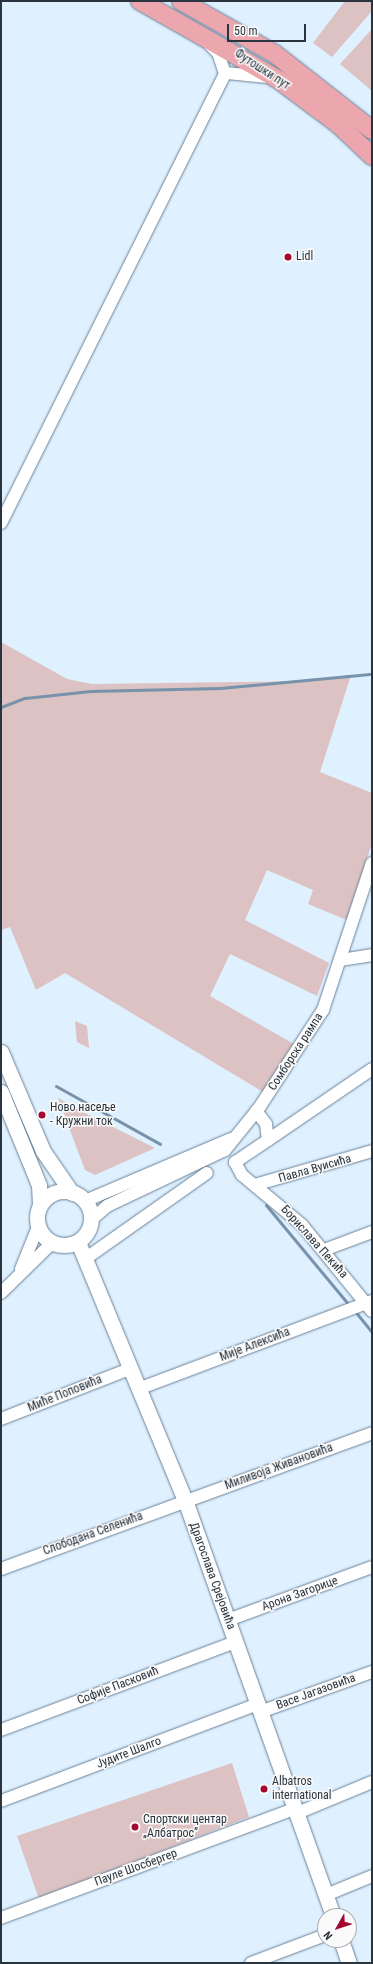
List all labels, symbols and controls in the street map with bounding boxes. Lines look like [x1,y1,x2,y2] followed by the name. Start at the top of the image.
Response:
[229,16,308,42] scale bar
[234,24,258,38] text: 50 m
[232,47,292,93] street label: Футошки пут
[296,250,313,264] place label: Lidl
[283,252,293,262] marker: Lidl
[266,1011,326,1093] street label: Сомборска рампа
[50,1101,116,1129] place label: Ново насеље - Кружни ток
[37,1110,47,1120] marker: Ново насеље - Кружни ток
[277,1152,353,1186] street label: Павла Вуисића
[277,1203,351,1281] street label: Борислава Пекића
[218,1325,292,1365] street label: Мије Алексића
[26,1373,104,1415] street label: Миће Поповића
[223,1441,335,1493] street label: Миливоја Живановића
[41,1509,145,1559] street label: Слободана Селенића
[186,1521,238,1631] street label: Драгослава Срејовића
[260,1574,340,1614] street label: Арона Загорице
[75,1664,161,1708] street label: Софије Пасковић
[274,1671,358,1713] street label: Васе Јагазовића
[95,1734,163,1772] street label: Јудите Шалго
[272,1775,332,1803] place label: Albatros international
[259,1784,269,1794] marker: Albatros international
[143,1813,227,1841] place label: Спортски центар „Албатрос”
[130,1822,140,1832] marker: Спортски центар „Албатрос”
[93,1846,179,1890] street label: Пауле Шосбергер
[317,1908,357,1948] north arrow
[321,1929,335,1942] text: N

